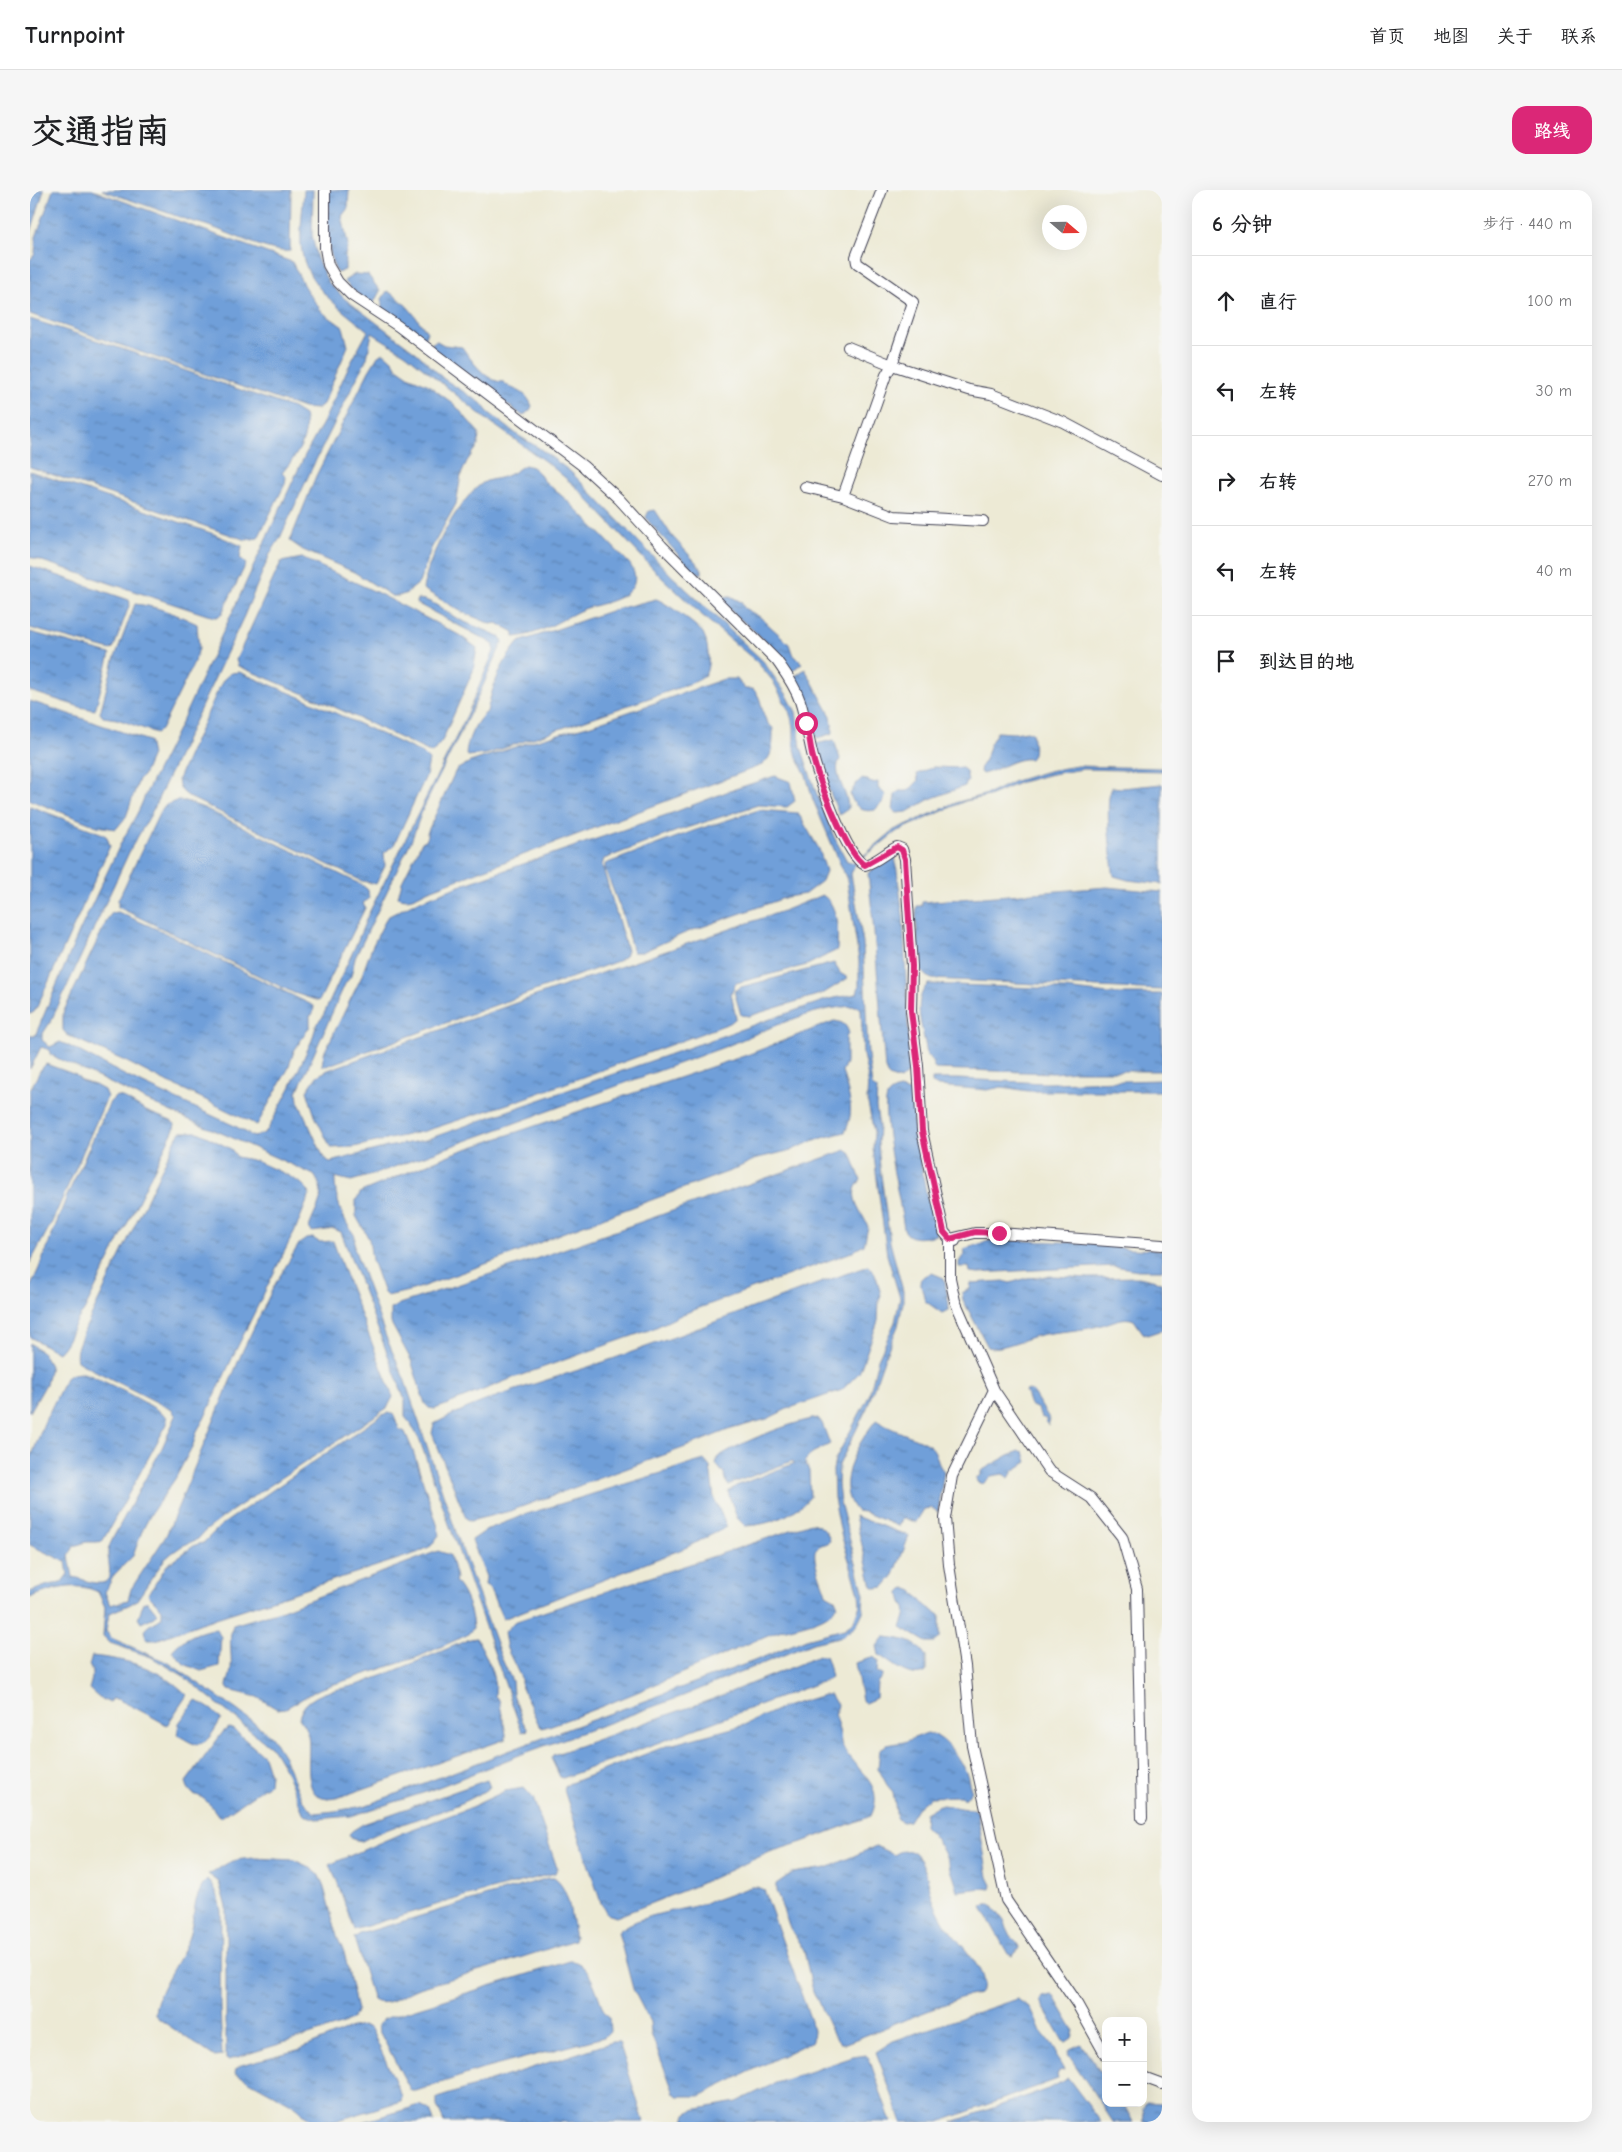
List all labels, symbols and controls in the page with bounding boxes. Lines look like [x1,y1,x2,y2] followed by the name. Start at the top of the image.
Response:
[25,21,124,49] text: Turnpoint
[1369,26,1405,47] text: 首页
[1433,26,1469,47] text: 地图
[1497,26,1533,47] text: 关于
[1561,26,1597,47] text: 联系
[1512,106,1592,154] button: 路线
[30,111,170,152] text: 交通指南
[1042,205,1087,250] north arrow
[1212,212,1272,236] text: 6 分钟
[1483,215,1572,233] text: 步行 · 440 m
[1212,287,1240,315] icon: ahead
[1259,291,1297,313] text: 直行
[1528,292,1572,310] text: 100 m
[1212,377,1240,405] icon: left
[1259,381,1297,403] text: 左转
[1536,382,1572,400] text: 30 m
[1212,467,1240,495] icon: right
[1259,471,1297,493] text: 右转
[1528,472,1572,490] text: 270 m
[1212,557,1240,585] icon: left
[1259,561,1297,583] text: 左转
[1536,562,1572,580] text: 40 m
[1212,647,1240,675] icon: arrive
[1259,651,1354,673] text: 到达目的地
[795,712,818,735] route start
[988,1222,1011,1245] route end
[1102,2017,1147,2107] map controls
[1102,2017,1147,2062] button: +
[1102,2062,1147,2107] button: −

